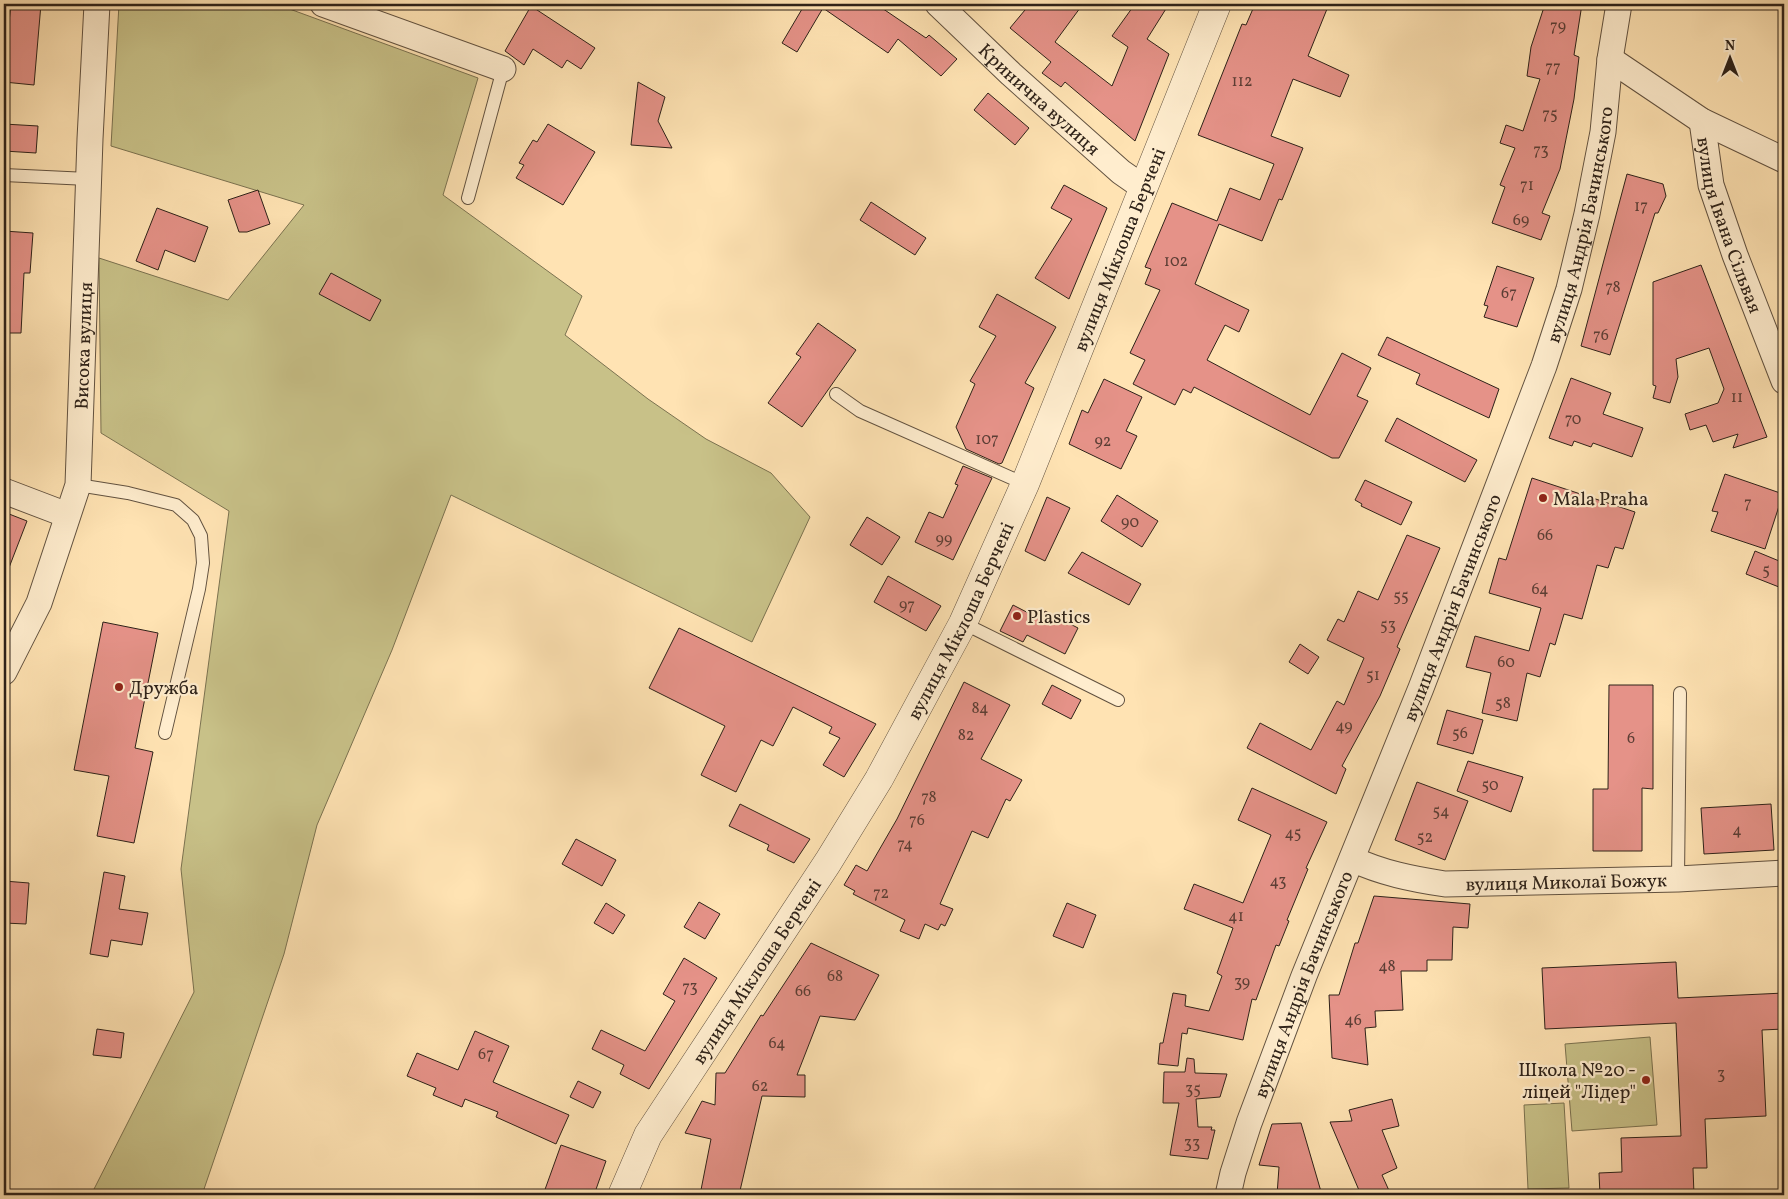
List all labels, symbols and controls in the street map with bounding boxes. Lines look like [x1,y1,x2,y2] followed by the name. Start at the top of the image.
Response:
[1550,16,1566,38] house number: 79
[1706,32,1756,82] north arrow
[1725,37,1735,56] text: N
[972,38,1105,162] street label: Кринична вулиця
[1545,57,1561,79] house number: 77
[1231,71,1253,93] house number: 112
[1542,104,1558,126] house number: 75
[1541,105,1620,346] street label: вулиця Андрія Бачинського
[1689,136,1767,317] street label: вулиця Івана Сільвая
[1533,140,1549,162] house number: 73
[1068,144,1173,356] street label: вулиця Міклоша Берчені
[1520,175,1534,197] house number: 71
[1634,196,1648,218] house number: 17
[1513,210,1529,232] house number: 69
[1164,251,1188,273] house number: 102
[1605,277,1621,299] house number: 78
[70,281,100,410] street label: Висока вулиця
[1501,283,1517,305] house number: 67
[1593,325,1609,347] house number: 76
[1731,387,1743,409] house number: 11
[1565,409,1581,431] house number: 70
[975,429,999,451] house number: 107
[1095,431,1111,453] house number: 92
[1553,487,1648,513] place label: Mala Praha
[1398,491,1509,726] street label: вулиця Андрія Бачинського
[1537,492,1549,504] marker: Mala Praha
[1744,493,1752,515] house number: 7
[1121,512,1139,534] house number: 90
[902,518,1021,725] street label: вулиця Міклоша Берчені
[1537,525,1553,547] house number: 66
[936,529,952,551] house number: 99
[1762,560,1770,582] house number: 5
[1531,579,1549,601] house number: 64
[1393,586,1409,608] house number: 55
[899,595,915,617] house number: 97
[1027,605,1090,631] place label: Plastics
[1011,610,1023,622] marker: Plastics
[1380,615,1396,637] house number: 53
[1497,652,1515,674] house number: 60
[1366,665,1380,687] house number: 51
[129,676,198,702] place label: Дружба
[113,681,125,693] marker: Дружба
[1495,693,1511,715] house number: 58
[971,698,989,720] house number: 84
[1335,716,1353,738] house number: 49
[1452,723,1468,745] house number: 56
[958,725,974,747] house number: 82
[1627,728,1635,750] house number: 6
[1482,775,1499,797] house number: 50
[921,787,937,809] house number: 78
[1432,801,1450,823] house number: 54
[909,810,925,832] house number: 76
[1732,820,1742,842] house number: 4
[1285,823,1301,845] house number: 45
[1417,827,1433,849] house number: 52
[897,834,913,856] house number: 74
[1249,867,1360,1102] street label: вулиця Андрія Бачинського
[1465,868,1667,899] street label: вулиця Миколаї Божук
[1269,871,1287,893] house number: 43
[687,874,829,1070] street label: вулиця Міклоша Берчені
[873,883,889,905] house number: 72
[1228,906,1244,928] house number: 41
[1378,956,1396,978] house number: 48
[827,966,843,988] house number: 68
[1234,972,1250,994] house number: 39
[682,977,698,999] house number: 73
[795,981,811,1003] house number: 66
[1344,1010,1362,1032] house number: 46
[768,1033,786,1055] house number: 64
[478,1044,494,1066] house number: 67
[1518,1058,1636,1106] place label: Школа №20 - ліцей "Лідер"
[1717,1064,1725,1086] house number: 3
[1640,1074,1652,1086] marker: Школа №20 - ліцей "Лідер"
[752,1076,768,1098] house number: 62
[1185,1079,1201,1101] house number: 35
[1184,1133,1200,1155] house number: 33

